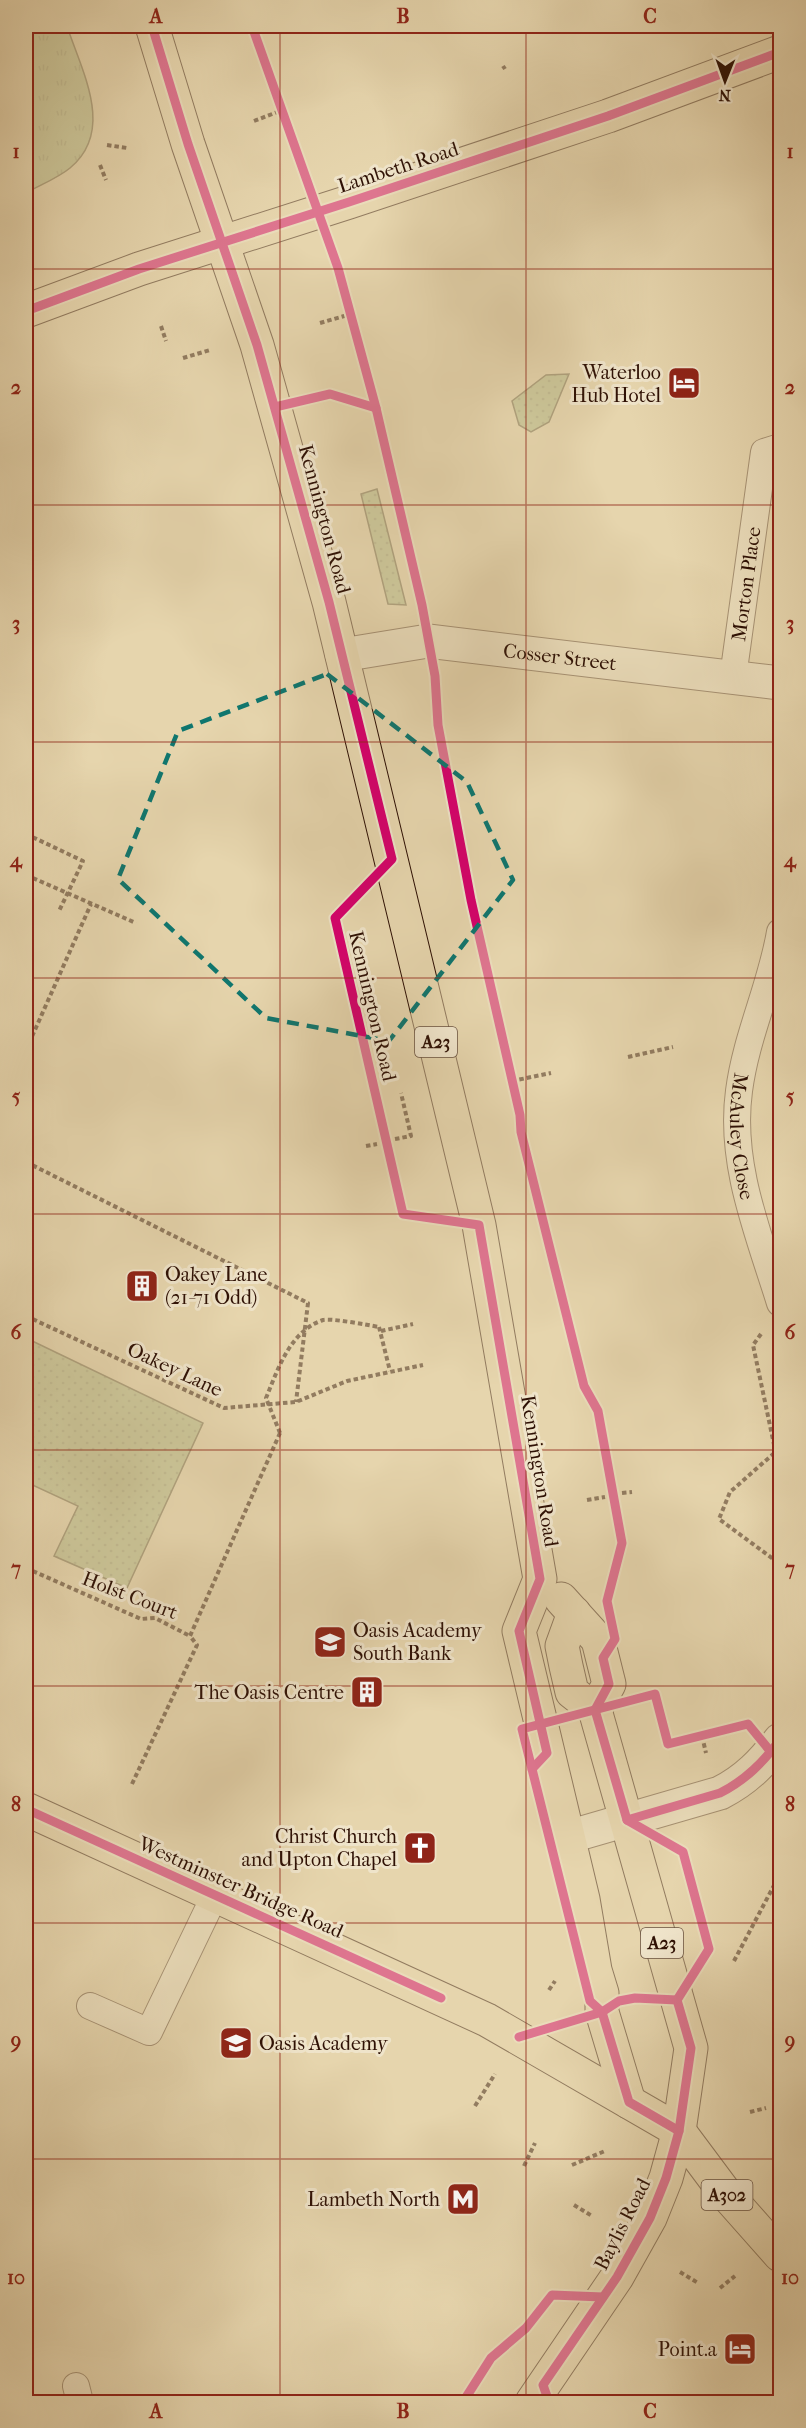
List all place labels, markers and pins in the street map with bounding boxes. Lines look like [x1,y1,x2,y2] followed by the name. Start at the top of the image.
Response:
[571,361,661,407] place label: Waterloo Hub Hotel
[666,365,702,401] hotel icon: Waterloo Hub Hotel
[165,1263,268,1309] place label: Oakey Lane (21-71 Odd)
[124,1268,160,1304] building icon: Oakey Lane (21-71 Odd)
[353,1619,483,1665] place label: Oasis Academy South Bank
[312,1624,348,1660] school or university icon: Oasis Academy South Bank
[349,1674,385,1710] building icon: The Oasis Centre
[194,1681,344,1704] place label: The Oasis Centre
[241,1825,398,1871] place label: Christ Church and Upton Chapel
[402,1830,438,1866] church icon: Christ Church and Upton Chapel
[218,2025,254,2061] school or university icon: Oasis Academy
[259,2032,389,2055] place label: Oasis Academy
[445,2181,481,2217] metro station icon: Lambeth North
[307,2188,441,2211] place label: Lambeth North
[722,2331,758,2367] hotel icon: Point.a
[658,2338,718,2361] place label: Point.a

